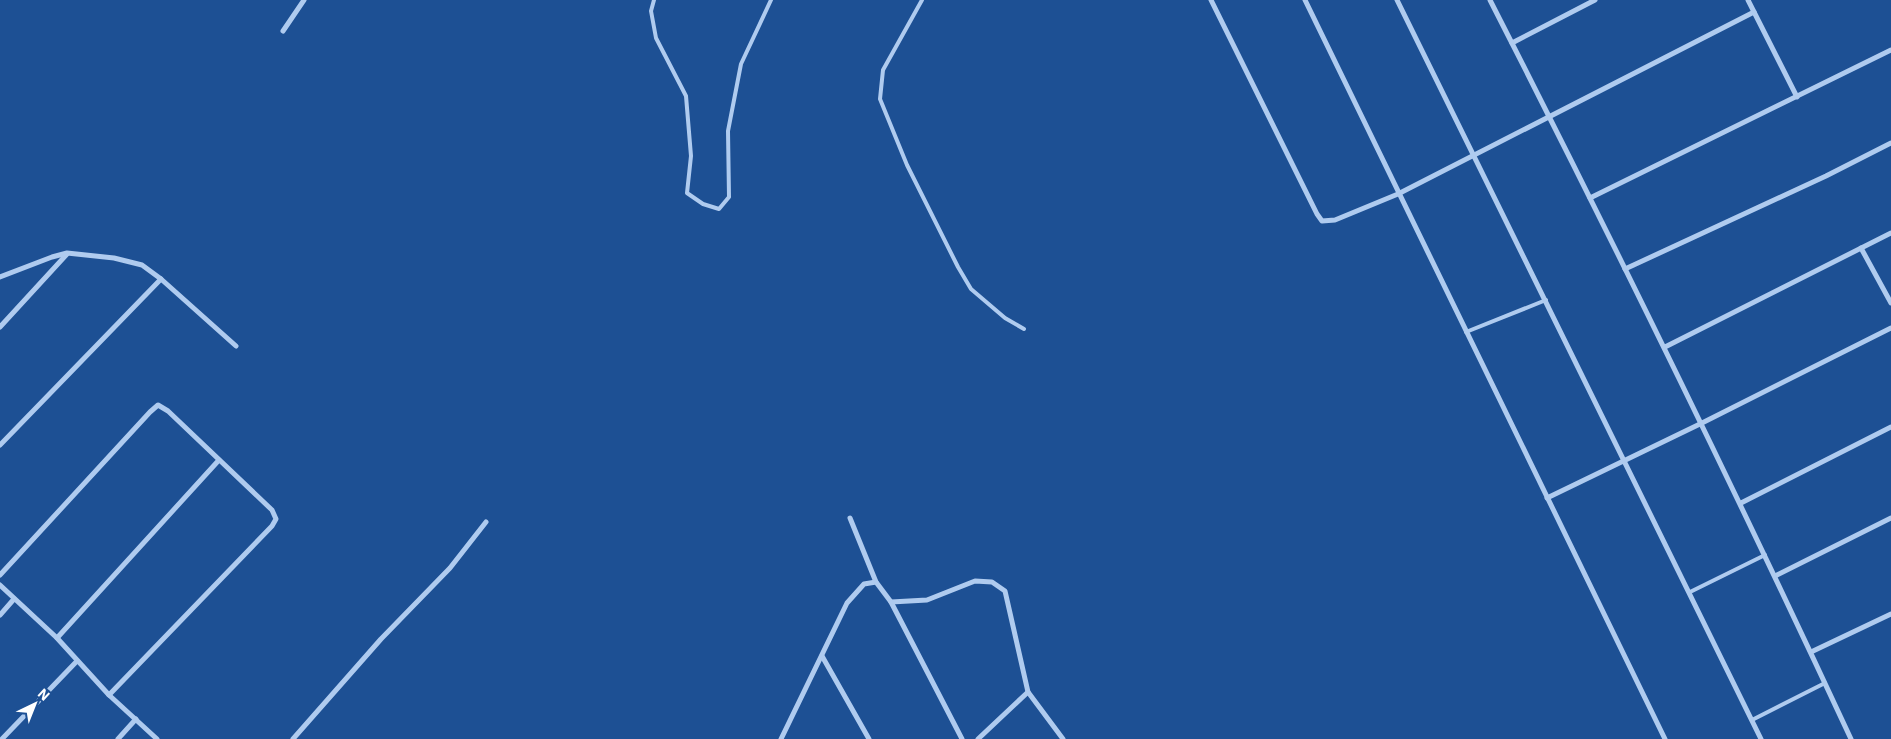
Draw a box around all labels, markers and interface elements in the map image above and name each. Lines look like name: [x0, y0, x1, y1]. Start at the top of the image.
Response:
north arrow: [10, 679, 60, 729]
text: N: [34, 684, 54, 705]

